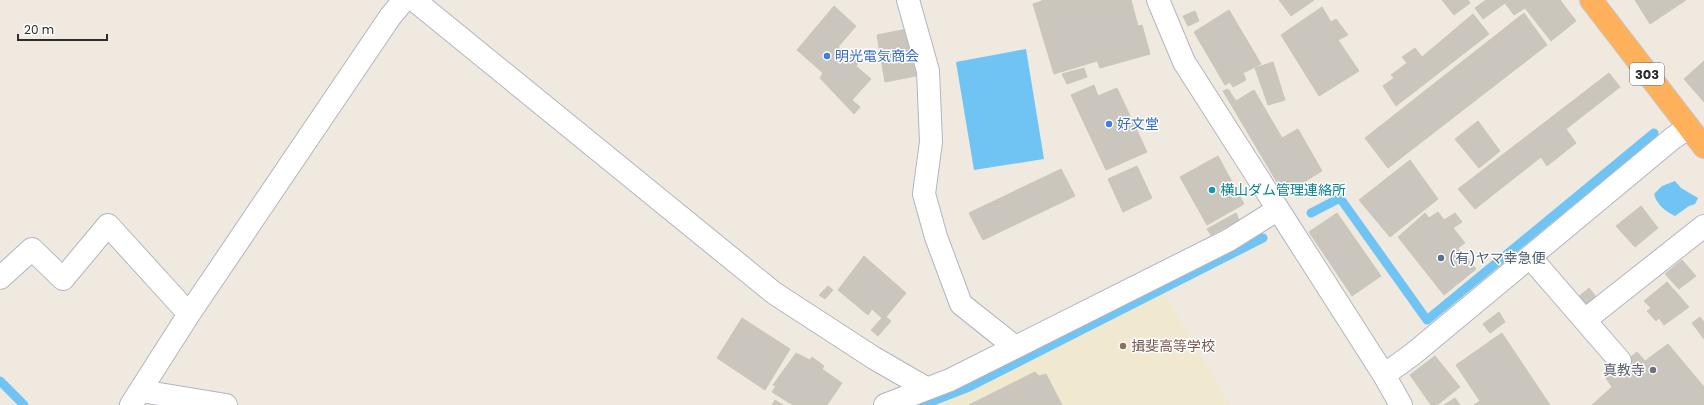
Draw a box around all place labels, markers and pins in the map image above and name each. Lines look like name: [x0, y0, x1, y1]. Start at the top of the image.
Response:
place label: 明光電気商会: [835, 46, 919, 66]
marker: 明光電気商会: [822, 51, 832, 61]
place label: 好文堂: [1117, 114, 1159, 134]
marker: 好文堂: [1104, 119, 1114, 129]
place label: 横山ダム管理連絡所: [1220, 180, 1346, 200]
marker: 横山ダム管理連絡所: [1207, 185, 1217, 195]
place label: (有)ヤマ幸急便: [1449, 248, 1546, 268]
marker: (有)ヤマ幸急便: [1436, 253, 1446, 263]
place label: 揖斐高等学校: [1131, 336, 1215, 356]
marker: 揖斐高等学校: [1118, 341, 1128, 351]
place label: 真教寺: [1603, 360, 1645, 380]
marker: 真教寺: [1648, 365, 1658, 375]

